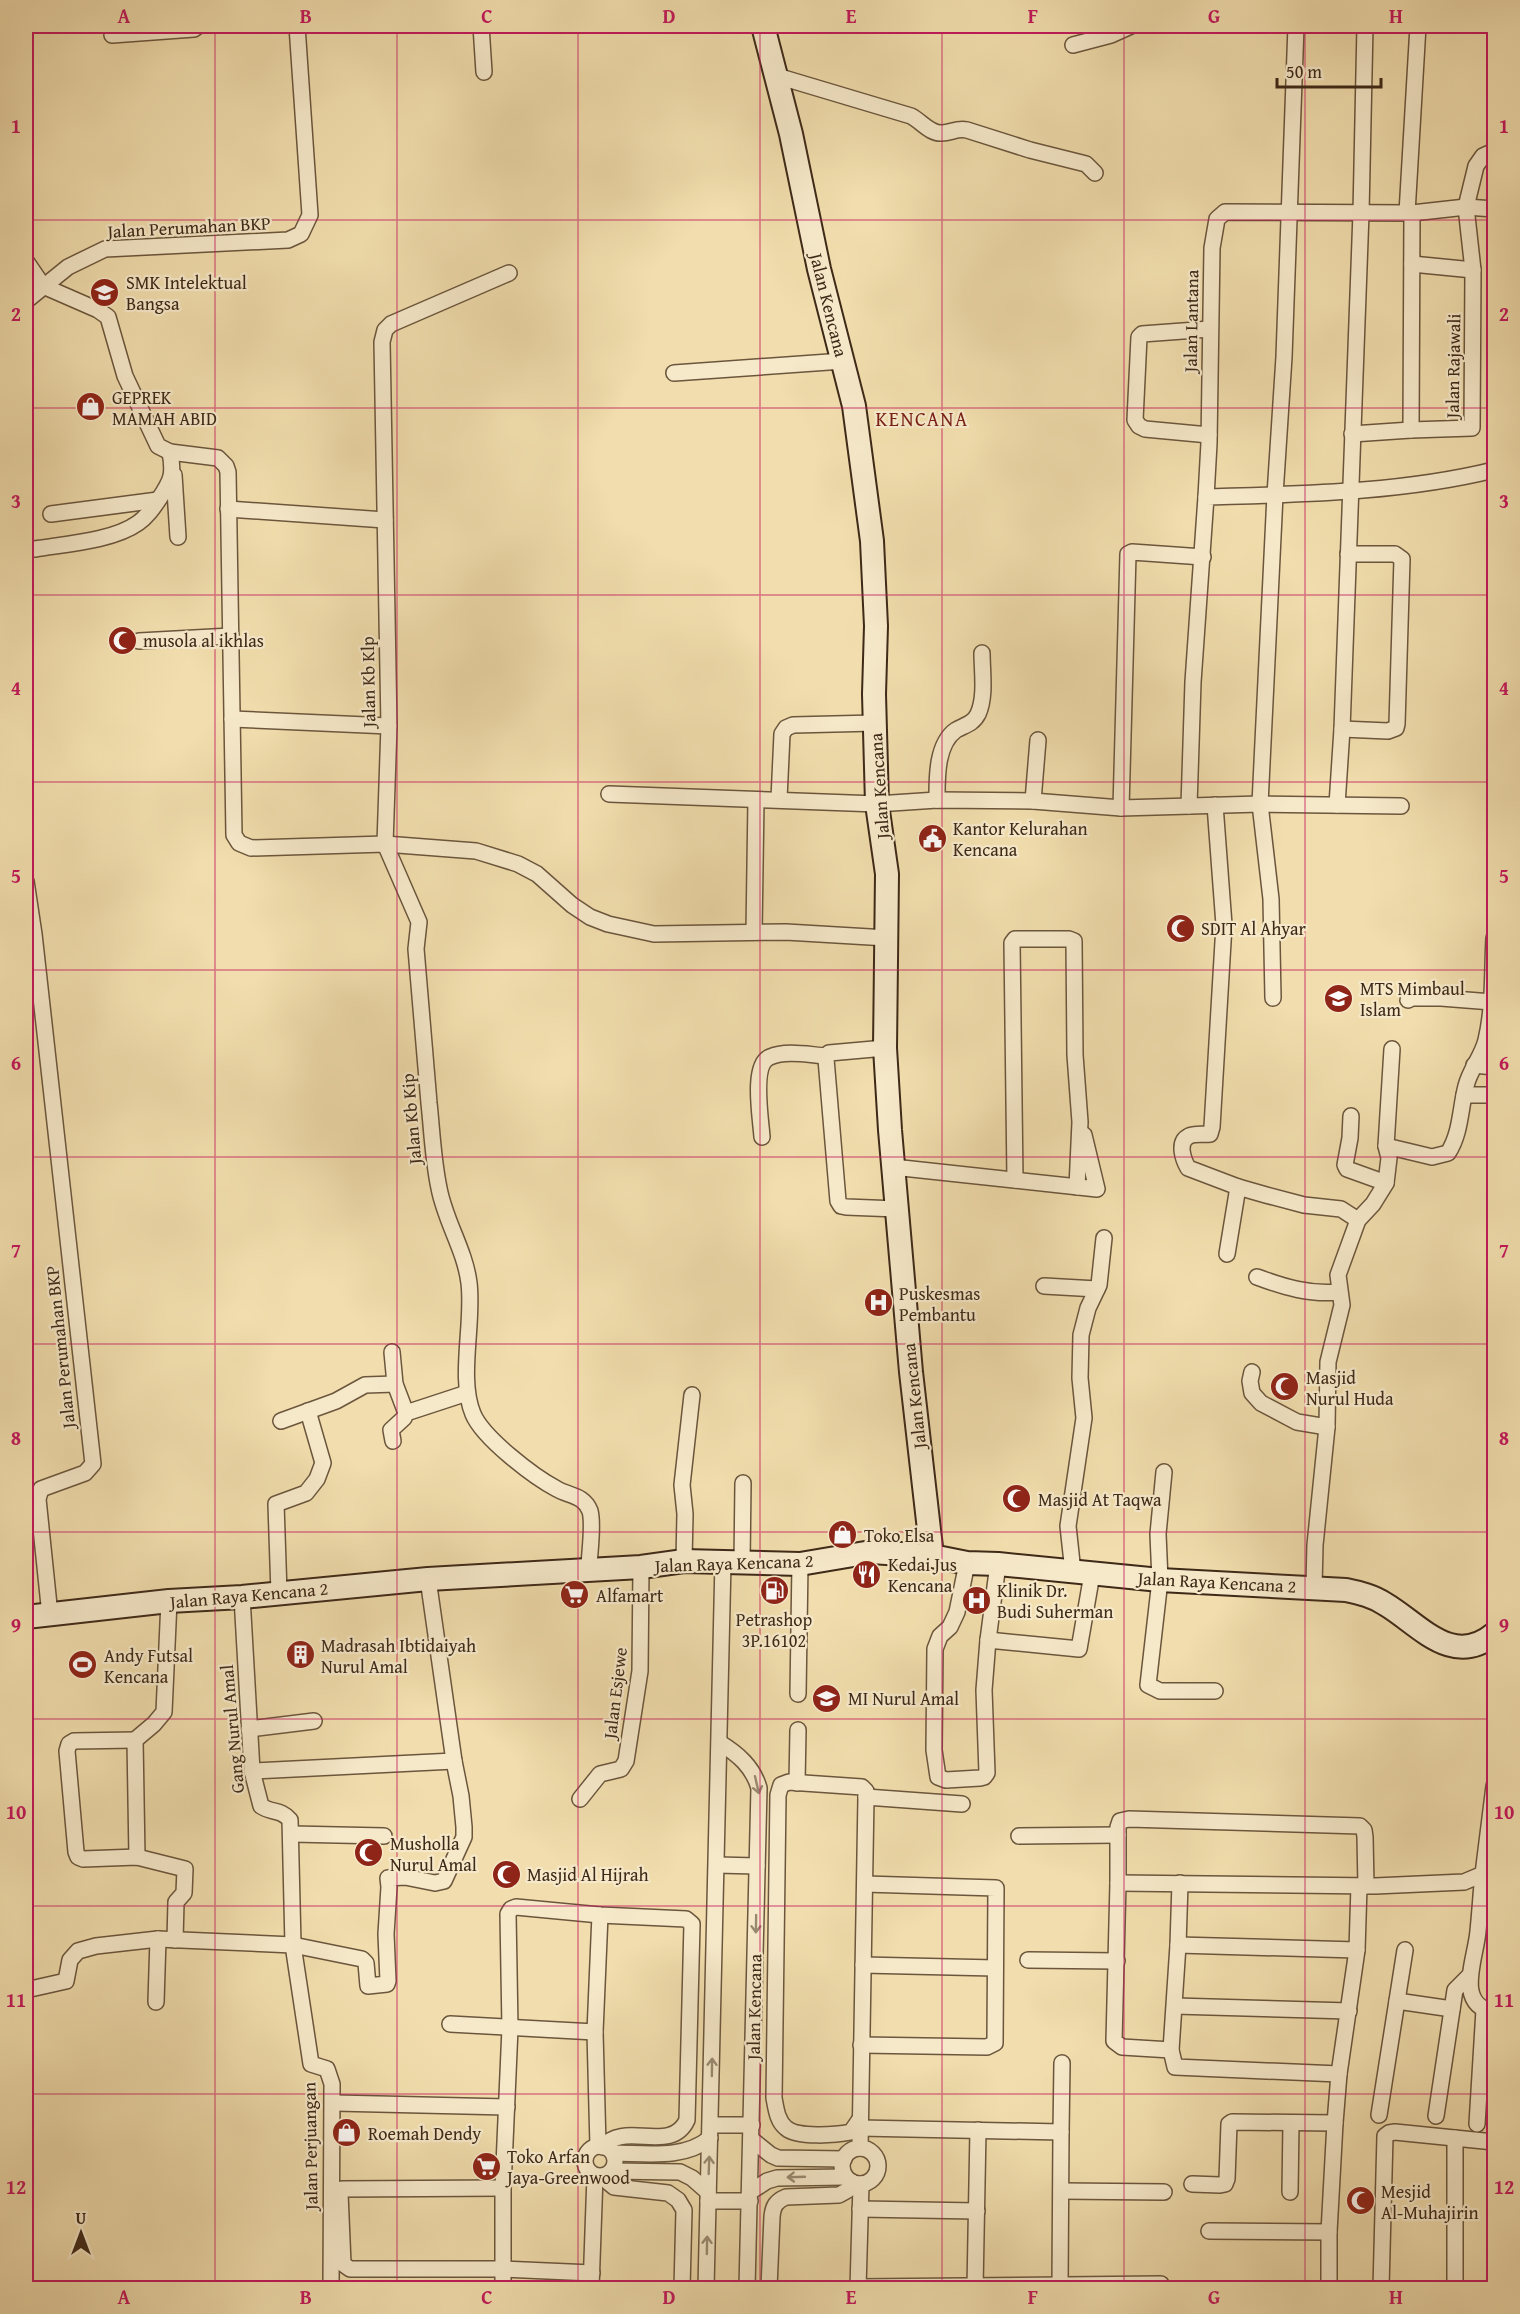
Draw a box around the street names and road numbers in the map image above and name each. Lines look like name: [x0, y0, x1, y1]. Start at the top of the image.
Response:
street label: Jalan Perumahan BKP: [105, 209, 271, 245]
street label: Jalan Kencana: [803, 248, 855, 360]
street label: Jalan Lantana: [1177, 269, 1205, 375]
street label: Jalan Rajawali: [1439, 313, 1467, 421]
street label: Jalan Kb Klp: [354, 636, 382, 730]
street label: Jalan Kencana: [862, 732, 896, 842]
street label: Jalan Kb Kip: [394, 1072, 429, 1168]
street label: Jalan Perumahan BKP: [38, 1264, 82, 1432]
street label: Jalan Kencana: [895, 1341, 933, 1452]
street label: Jalan Raya Kencana 2: [652, 1547, 814, 1579]
street label: Jalan Raya Kencana 2: [1135, 1564, 1297, 1600]
street label: Jalan Raya Kencana 2: [167, 1575, 329, 1616]
street label: Jalan Esjewe: [596, 1646, 634, 1742]
street label: Gang Nurul Amal: [213, 1664, 251, 1794]
street label: Jalan Kencana: [740, 1953, 768, 2062]
street label: Jalan Perjuangan: [295, 2082, 325, 2212]

